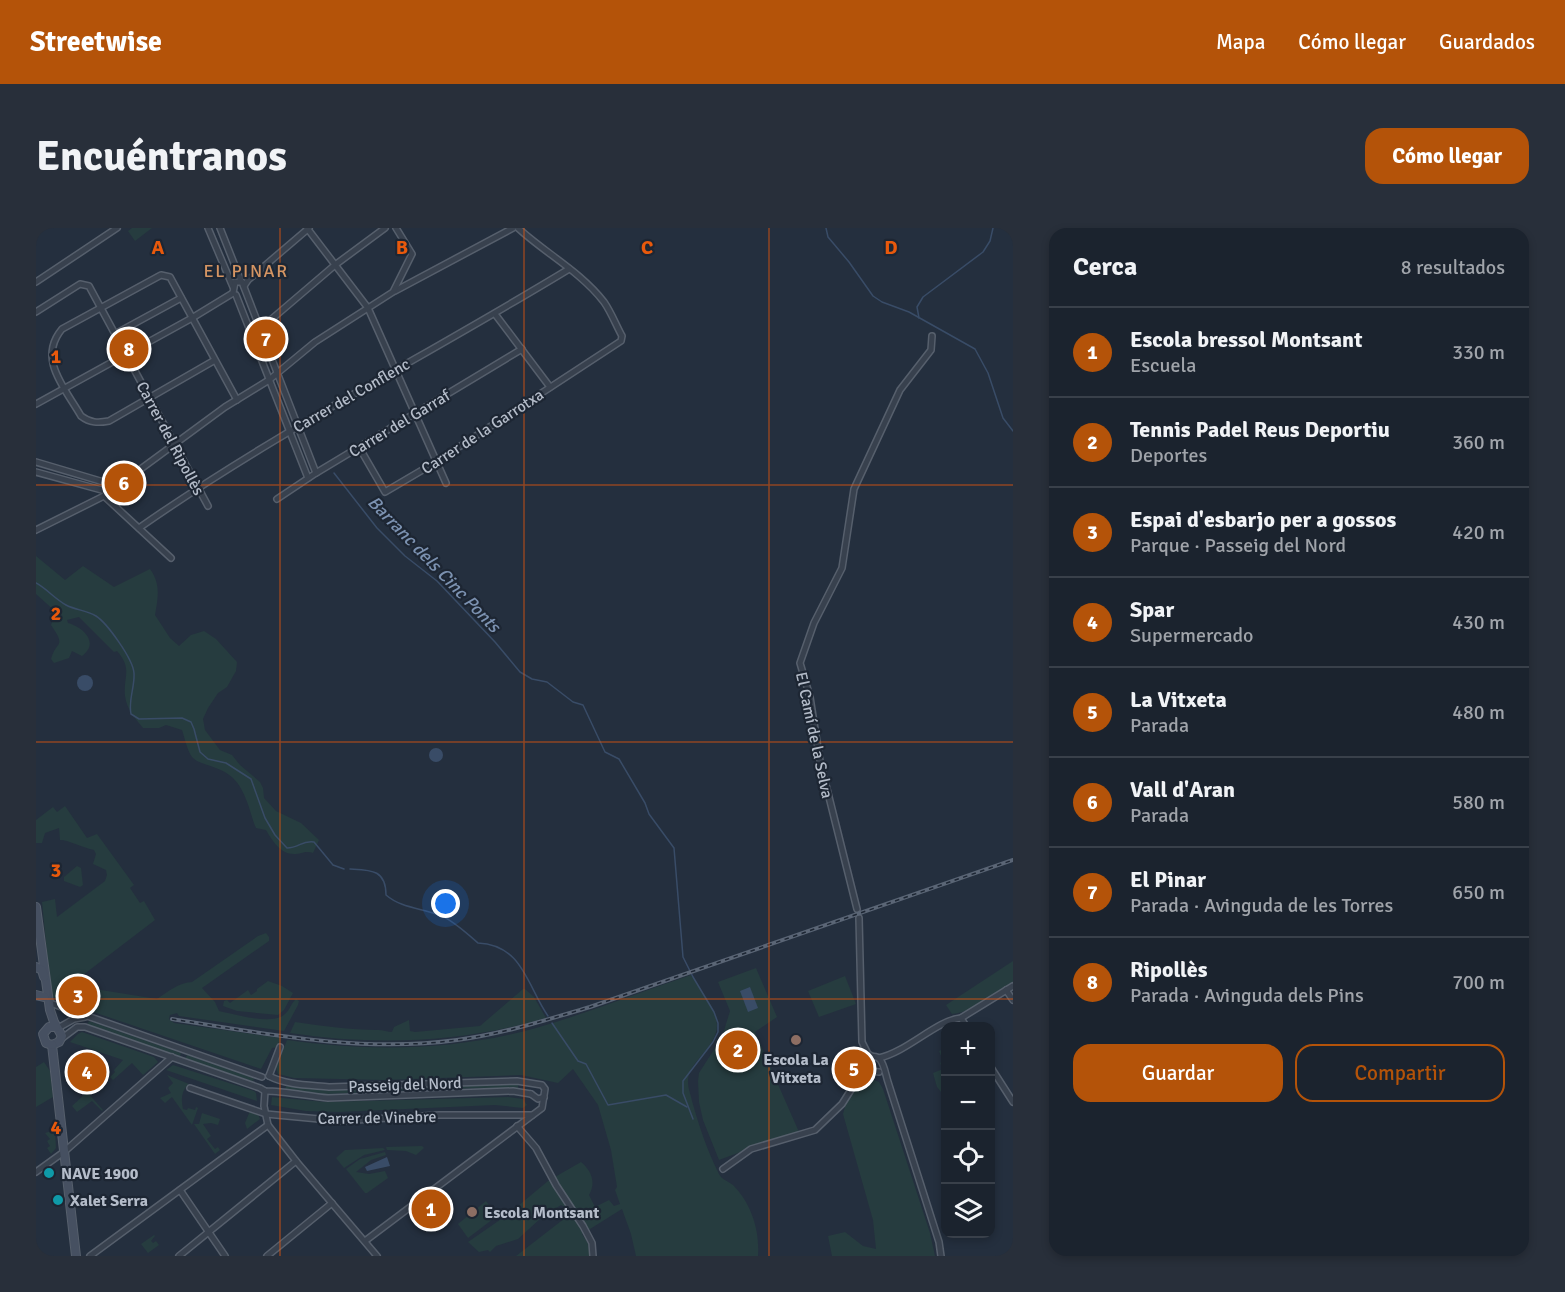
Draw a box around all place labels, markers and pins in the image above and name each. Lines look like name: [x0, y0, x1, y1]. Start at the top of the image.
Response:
pin: 7: [246, 316, 286, 362]
pin: 8: [110, 326, 148, 372]
pin: 6: [104, 460, 143, 506]
pin: 3: [58, 974, 98, 1018]
pin: 2: [718, 1028, 758, 1072]
marker: Escola La Vitxeta: [789, 1033, 803, 1047]
pin: 5: [834, 1046, 874, 1092]
pin: 4: [68, 1050, 106, 1094]
place label: Escola La Vitxeta: [763, 1050, 829, 1088]
place label: NAVE 1900: [61, 1164, 139, 1184]
marker: NAVE 1900: [42, 1166, 56, 1180]
pin: 1: [412, 1186, 450, 1232]
place label: Xalet Serra: [70, 1191, 148, 1211]
marker: Xalet Serra: [51, 1193, 65, 1207]
place label: Escola Montsant: [484, 1203, 599, 1223]
marker: Escola Montsant: [465, 1205, 479, 1219]

